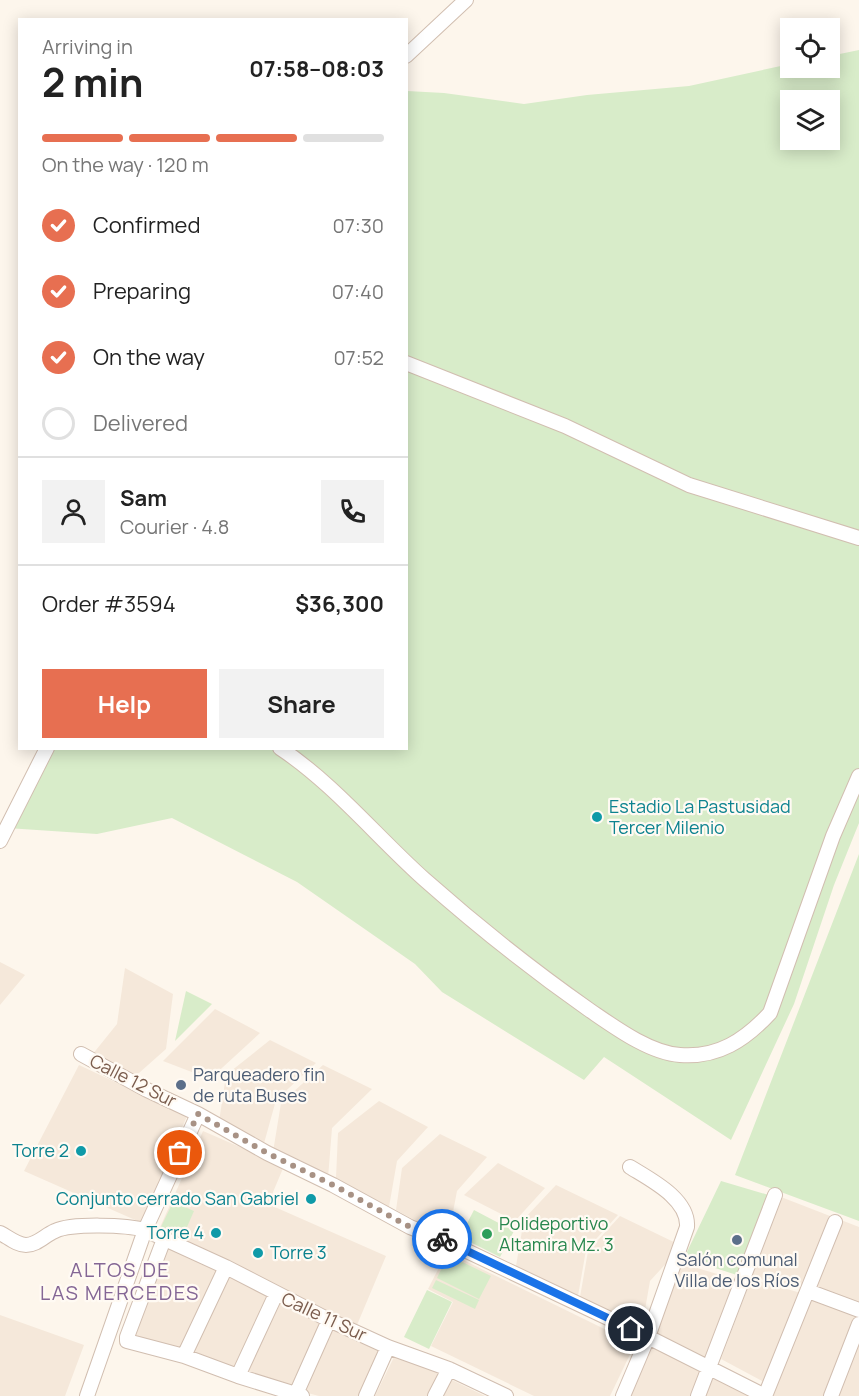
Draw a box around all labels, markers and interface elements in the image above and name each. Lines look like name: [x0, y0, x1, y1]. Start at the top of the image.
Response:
map controls: [780, 18, 840, 150]
button: locate: [780, 18, 840, 78]
text: Arriving in: [42, 33, 133, 60]
text: 07:58–08:03: [249, 54, 384, 84]
text: 2 min: [42, 55, 143, 109]
button: layers: [780, 90, 840, 150]
text: On the way · 120 m: [42, 151, 209, 178]
icon: check: [42, 209, 75, 242]
text: Confirmed: [93, 210, 201, 240]
text: 07:30: [333, 212, 384, 239]
icon: check: [42, 275, 75, 308]
text: Preparing: [93, 276, 191, 306]
text: 07:40: [332, 278, 384, 305]
icon: check: [42, 341, 75, 374]
text: On the way: [93, 342, 205, 372]
text: 07:52: [333, 344, 384, 371]
text: Delivered: [93, 408, 188, 438]
button: person: [42, 480, 105, 543]
button: phone: [321, 480, 384, 543]
text: Sam: [120, 483, 167, 513]
text: Courier · 4.8: [120, 513, 229, 540]
text: Order #3594: [42, 589, 176, 619]
text: $36,300: [295, 589, 384, 619]
button: Help: [42, 669, 207, 738]
button: Share: [219, 669, 384, 738]
place label: Estadio La Pastusidad Tercer Milenio: [609, 794, 791, 839]
marker: Estadio La Pastusidad Tercer Milenio: [590, 810, 604, 824]
street label: Calle 12 Sur: [86, 1048, 181, 1112]
place label: Parqueadero fin de ruta Buses: [193, 1062, 325, 1107]
marker: Parqueadero fin de ruta Buses: [174, 1078, 188, 1092]
pin: [154, 1127, 205, 1178]
icon: bag: [163, 1136, 196, 1169]
place label: Torre 2: [12, 1138, 69, 1162]
marker: Torre 2: [74, 1144, 88, 1158]
place label: Conjunto cerrado San Gabriel: [56, 1186, 299, 1210]
marker: Conjunto cerrado San Gabriel: [304, 1192, 318, 1206]
courier: [412, 1209, 472, 1269]
place label: Polideportivo Altamira Mz. 3: [499, 1211, 614, 1256]
place label: Torre 4: [147, 1220, 204, 1244]
icon: bike: [426, 1223, 459, 1256]
marker: Torre 4: [209, 1226, 223, 1240]
marker: Polideportivo Altamira Mz. 3: [480, 1227, 494, 1241]
marker: Salón comunal Villa de los Ríos: [730, 1233, 744, 1247]
place label: Torre 3: [270, 1240, 327, 1264]
marker: Torre 3: [251, 1246, 265, 1260]
place label: Salón comunal Villa de los Ríos: [675, 1247, 799, 1292]
district label: ALTOS DE LAS MERCEDES: [40, 1256, 200, 1306]
street label: Calle 11 Sur: [278, 1286, 371, 1346]
pin: [605, 1303, 656, 1354]
icon: home: [614, 1312, 647, 1345]

